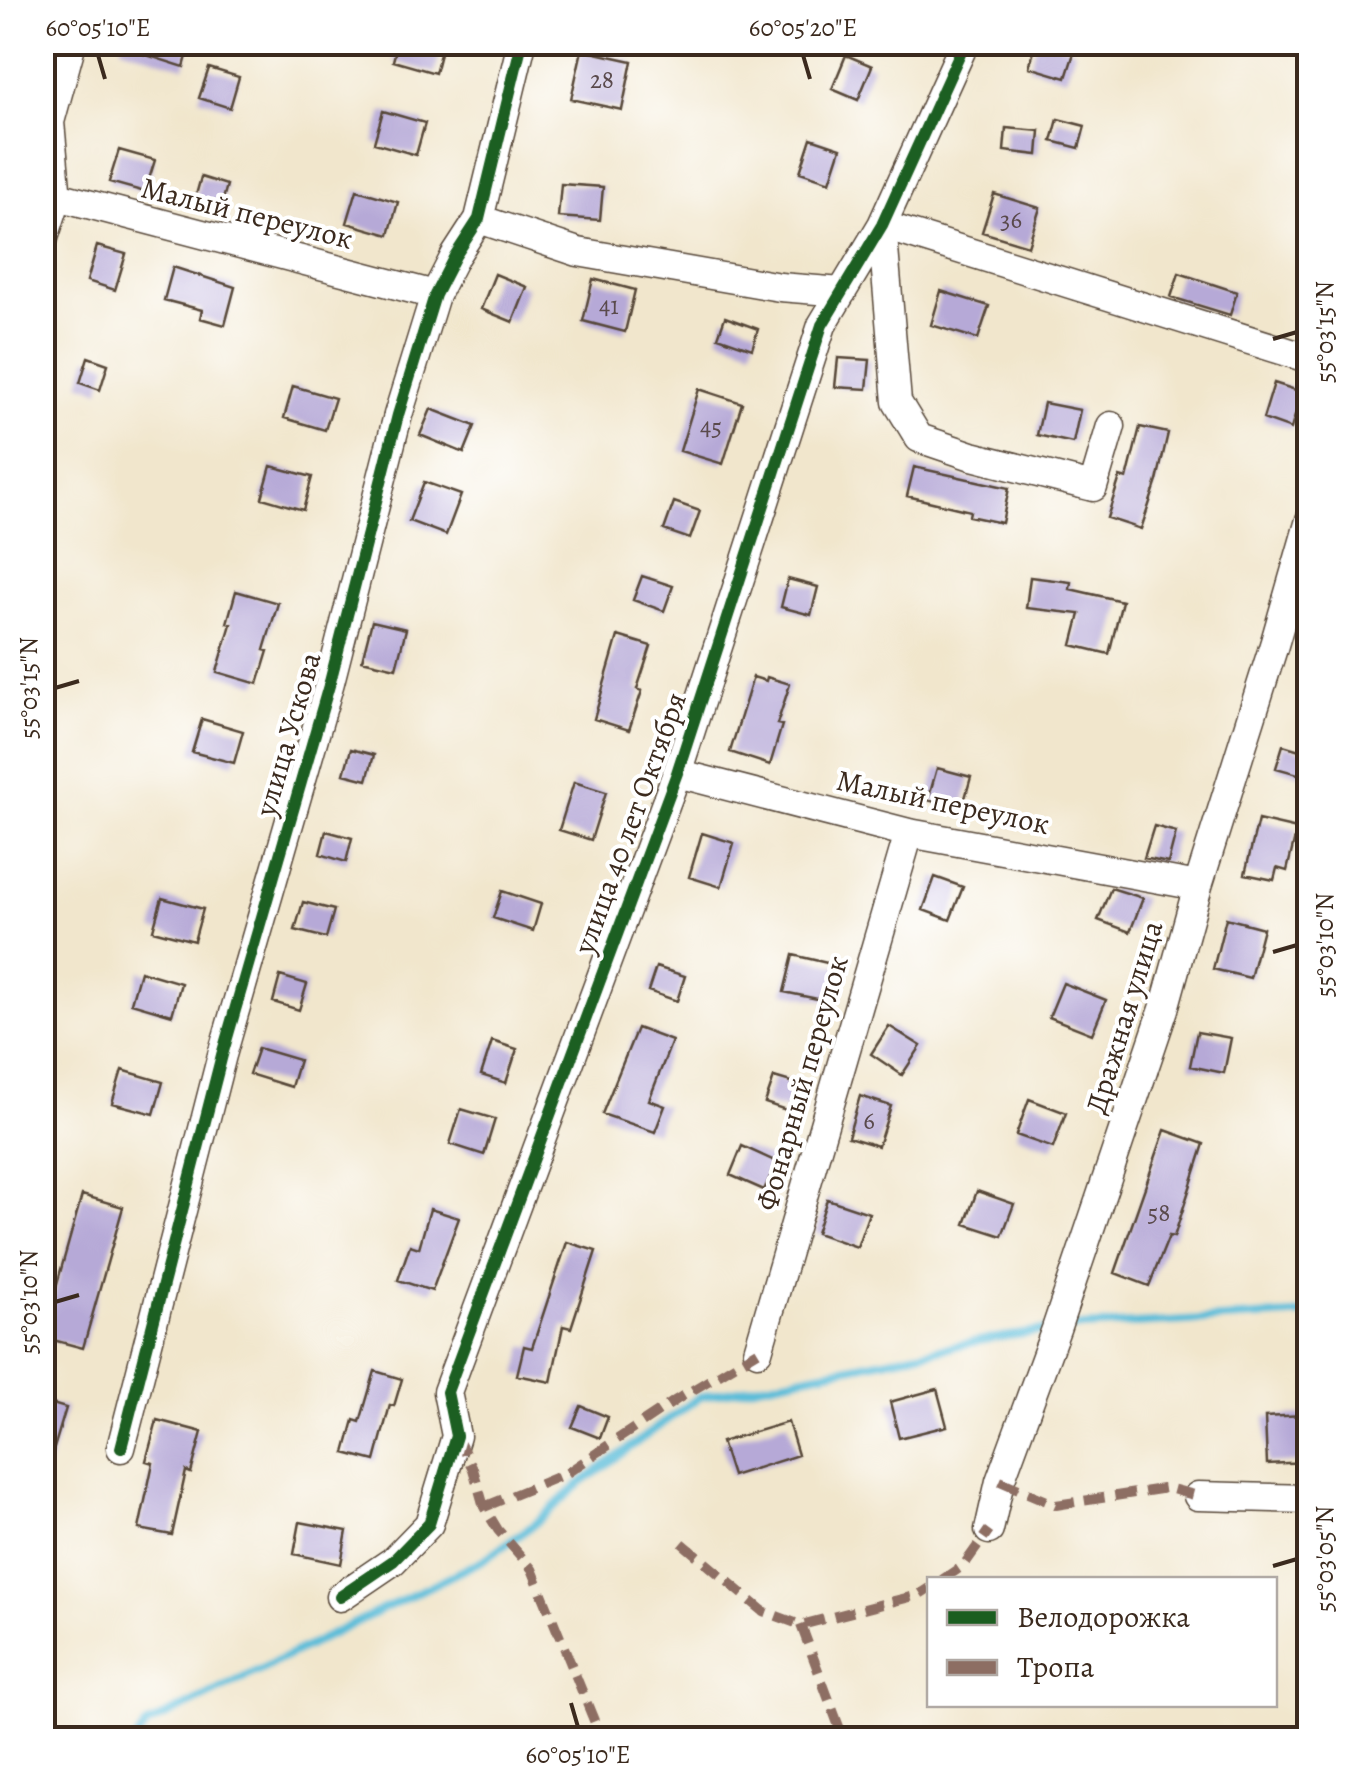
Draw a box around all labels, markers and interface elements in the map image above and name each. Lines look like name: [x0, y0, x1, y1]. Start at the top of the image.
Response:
text: 60°05'10"E: [45, 11, 151, 45]
text: 60°05'20"E: [749, 11, 857, 45]
house number: 28: [590, 63, 614, 97]
street label: Малый переулок: [137, 167, 357, 259]
house number: 36: [1000, 203, 1022, 237]
text: 55°03'15"N: [1308, 281, 1342, 383]
house number: 41: [599, 289, 619, 323]
house number: 45: [700, 410, 722, 444]
text: 55°03'15"N: [12, 637, 46, 739]
street label: улица Ускова: [245, 647, 331, 822]
street label: улица 40 лет Октября: [564, 687, 696, 960]
street label: Малый переулок: [833, 760, 1053, 844]
text: 55°03'10"N: [1308, 893, 1342, 997]
street label: Дражная улица: [1076, 916, 1172, 1118]
street label: Фонарный переулок: [746, 951, 858, 1215]
house number: 6: [863, 1104, 875, 1138]
house number: 58: [1148, 1196, 1170, 1230]
text: 55°03'10"N: [12, 1250, 46, 1354]
text: 55°03'05"N: [1308, 1506, 1342, 1612]
legend: [927, 1577, 1277, 1707]
text: Велодорожка: [1017, 1597, 1190, 1637]
text: Тропа: [1017, 1647, 1094, 1687]
text: 60°05'10"E: [525, 1738, 631, 1772]

